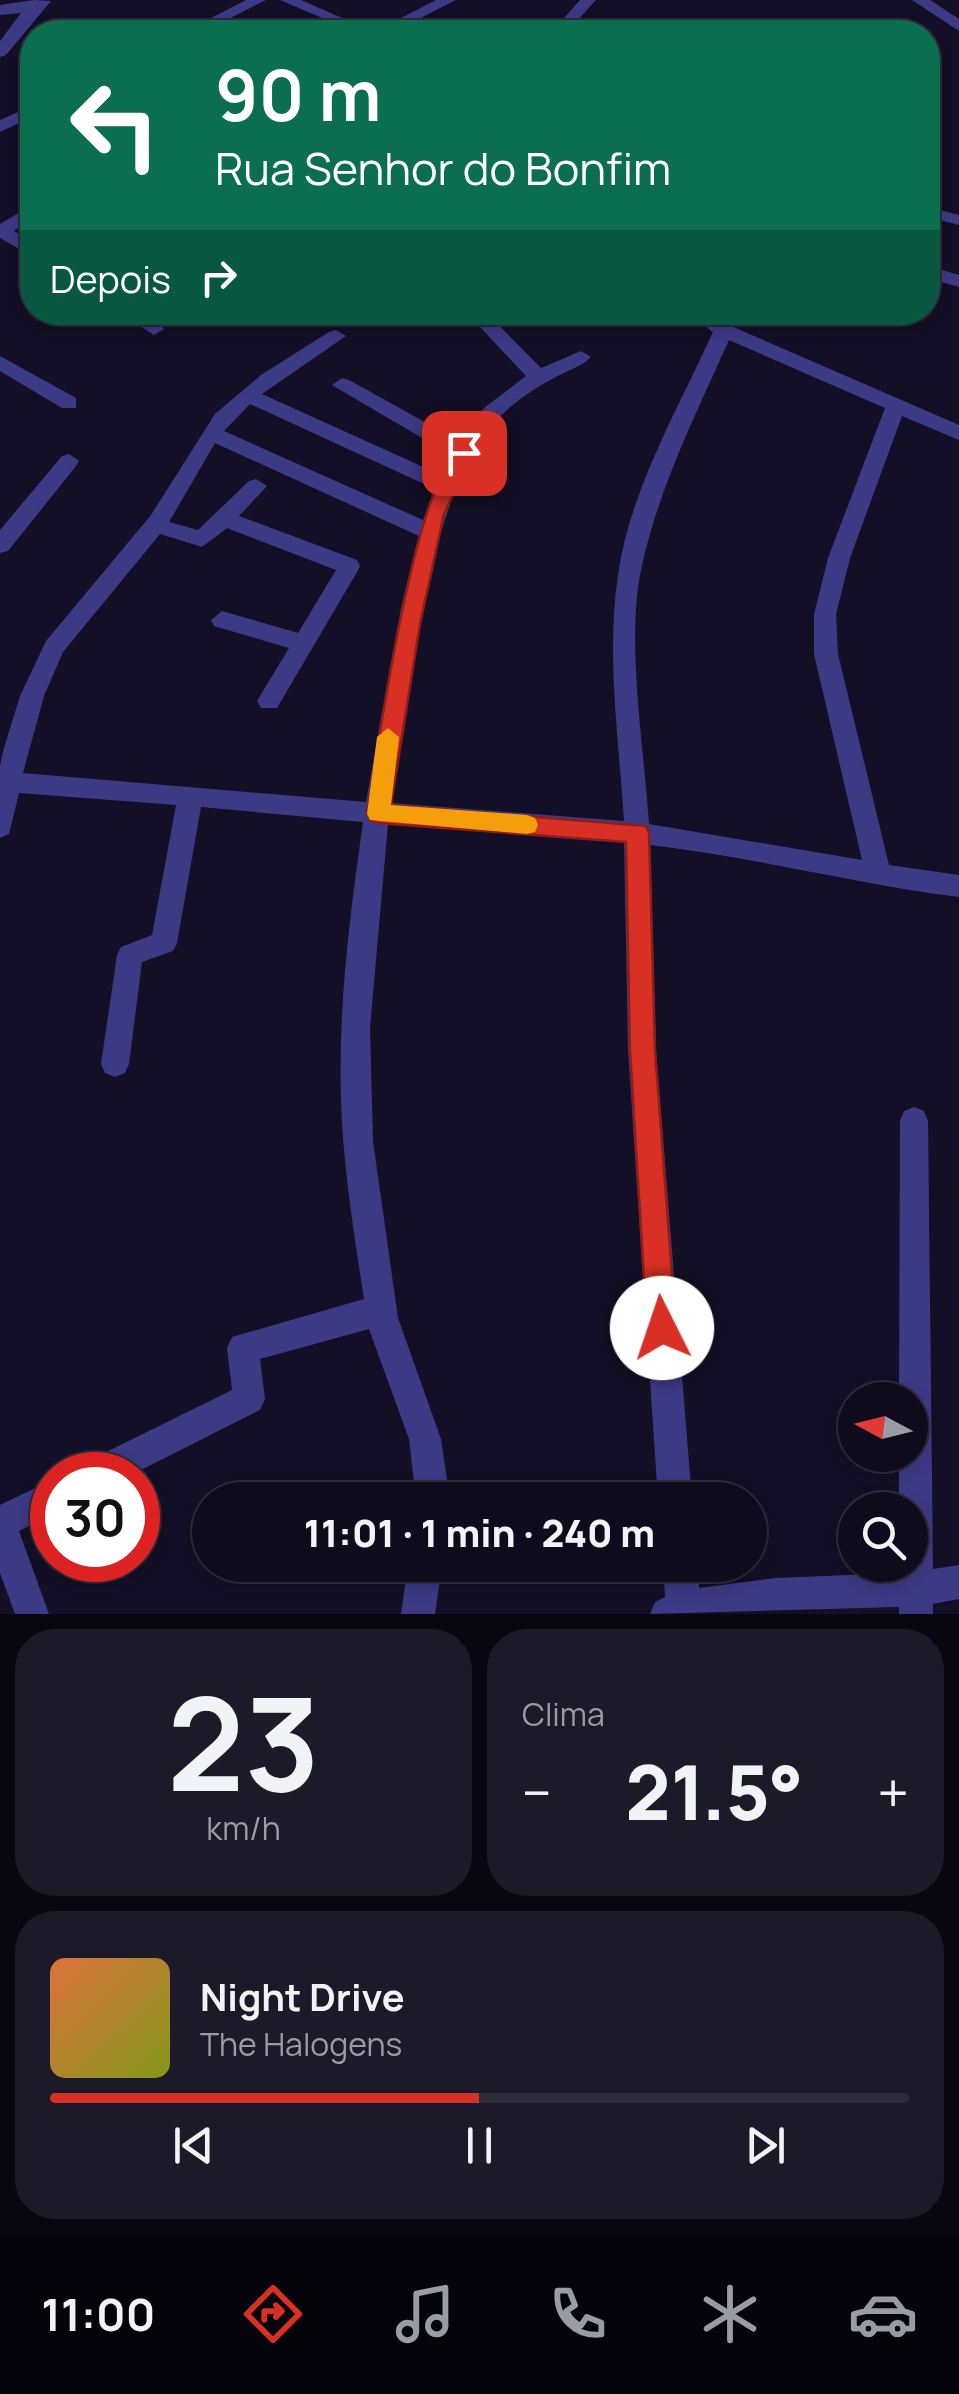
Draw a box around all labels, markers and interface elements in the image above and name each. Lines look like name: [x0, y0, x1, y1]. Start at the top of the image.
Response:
text: 90 m: [215, 46, 382, 142]
icon: left: [50, 60, 180, 190]
text: Rua Senhor do Bonfim: [215, 137, 671, 199]
icon: right: [191, 250, 246, 305]
text: Depois: [50, 252, 171, 304]
pin: [422, 411, 507, 496]
icon: arrive: [437, 426, 492, 481]
position arrow: [610, 1276, 714, 1380]
north arrow: [838, 1382, 928, 1472]
map controls: [838, 1382, 928, 1582]
speed limit sign: 30: [30, 1452, 160, 1582]
button: search: [838, 1492, 928, 1582]
text: 11:01 · 1 min · 240 m: [304, 1506, 655, 1558]
text: 23: [167, 1652, 320, 1830]
text: Clima: [522, 1692, 605, 1736]
text: 21.5°: [625, 1740, 804, 1843]
text: −: [522, 1754, 552, 1830]
text: +: [877, 1754, 909, 1830]
text: km/h: [206, 1806, 281, 1850]
text: Night Drive: [200, 1970, 405, 2022]
text: The Halogens: [200, 2022, 402, 2066]
icon: previous: [166, 2118, 221, 2173]
icon: pause: [452, 2118, 507, 2173]
icon: next: [738, 2118, 793, 2173]
icon: directions: [238, 2279, 308, 2349]
icon: music: [390, 2279, 460, 2349]
icon: phone: [543, 2279, 613, 2349]
icon: climate: [695, 2279, 765, 2349]
icon: car: [848, 2279, 918, 2349]
text: 11:00: [41, 2283, 155, 2345]

